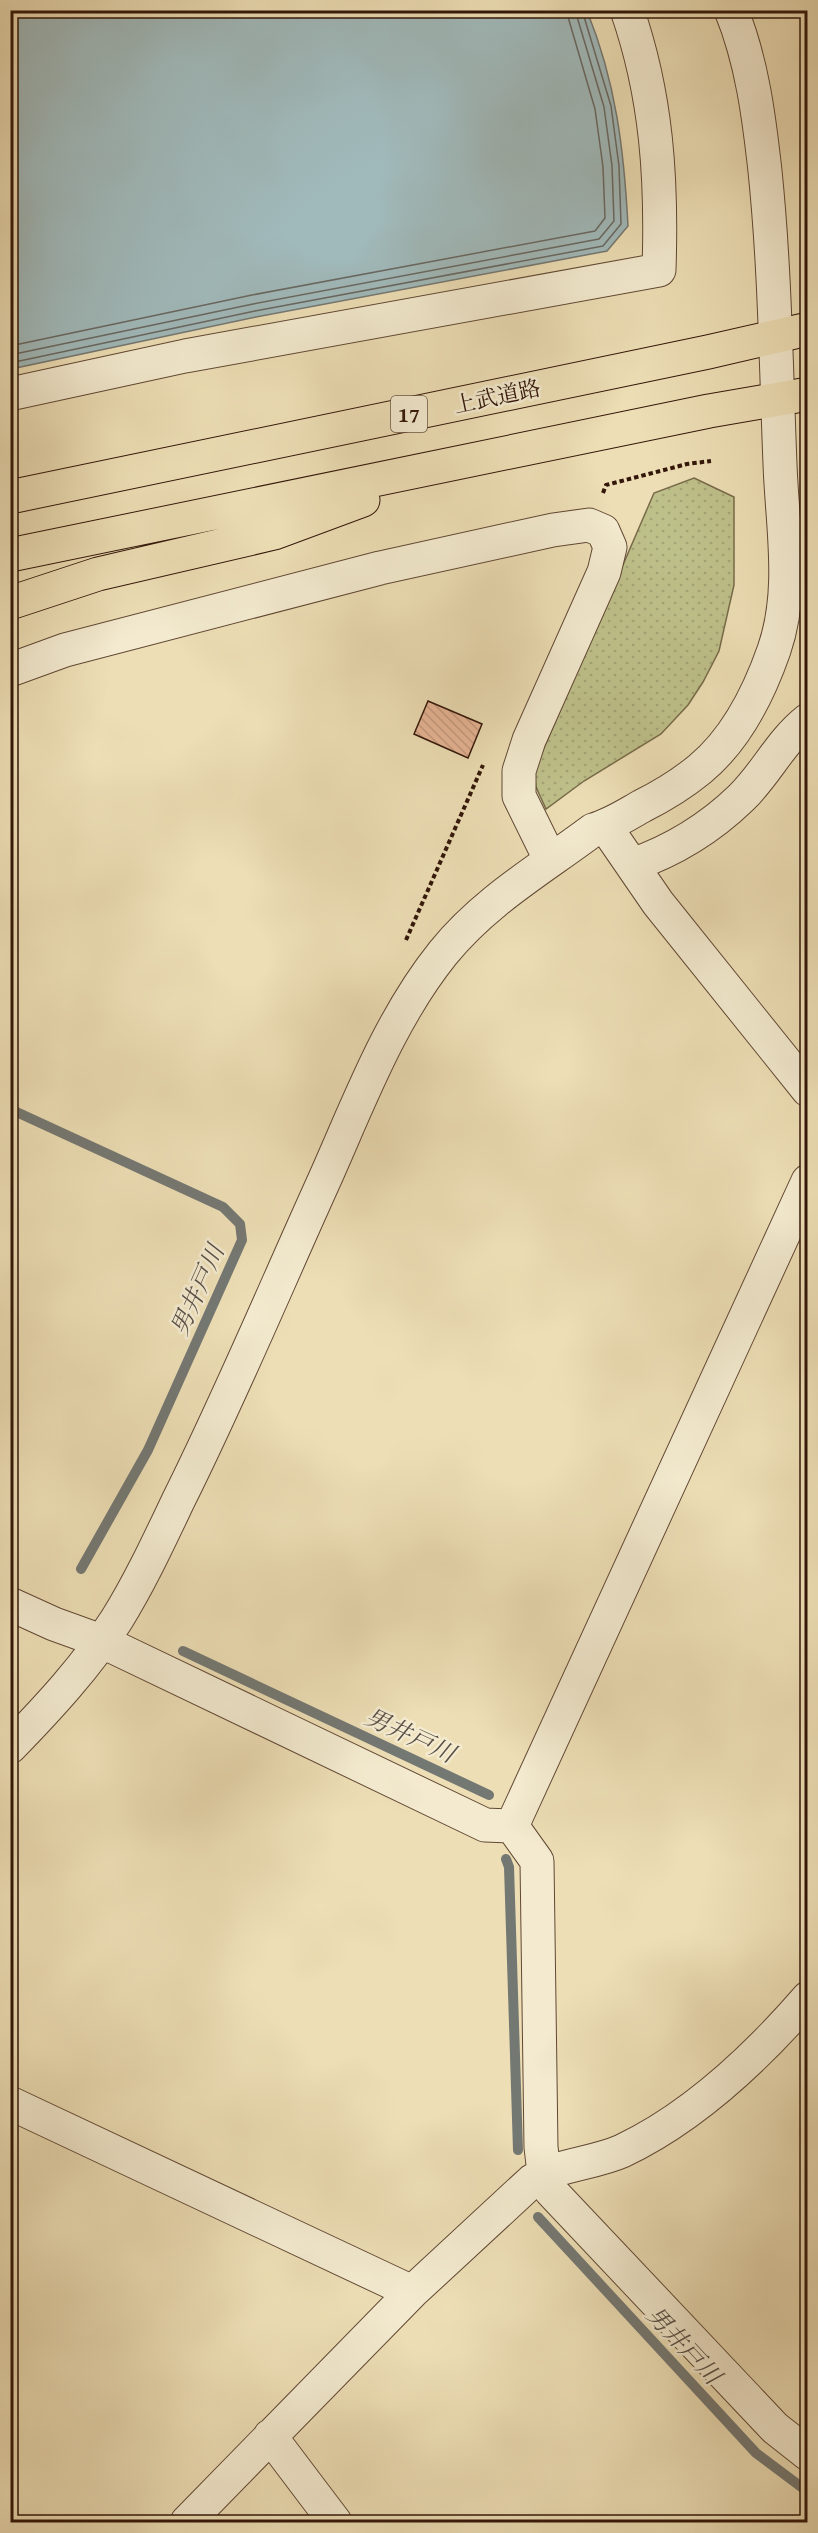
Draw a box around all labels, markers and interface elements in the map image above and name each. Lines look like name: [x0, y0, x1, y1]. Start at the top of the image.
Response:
street label: 上武道路: [451, 371, 543, 421]
road number: 17: [391, 396, 427, 432]
water label: 男井戸川: [161, 1236, 234, 1341]
water label: 男井戸川: [359, 1699, 464, 1772]
water label: 男井戸川: [638, 2298, 732, 2394]

